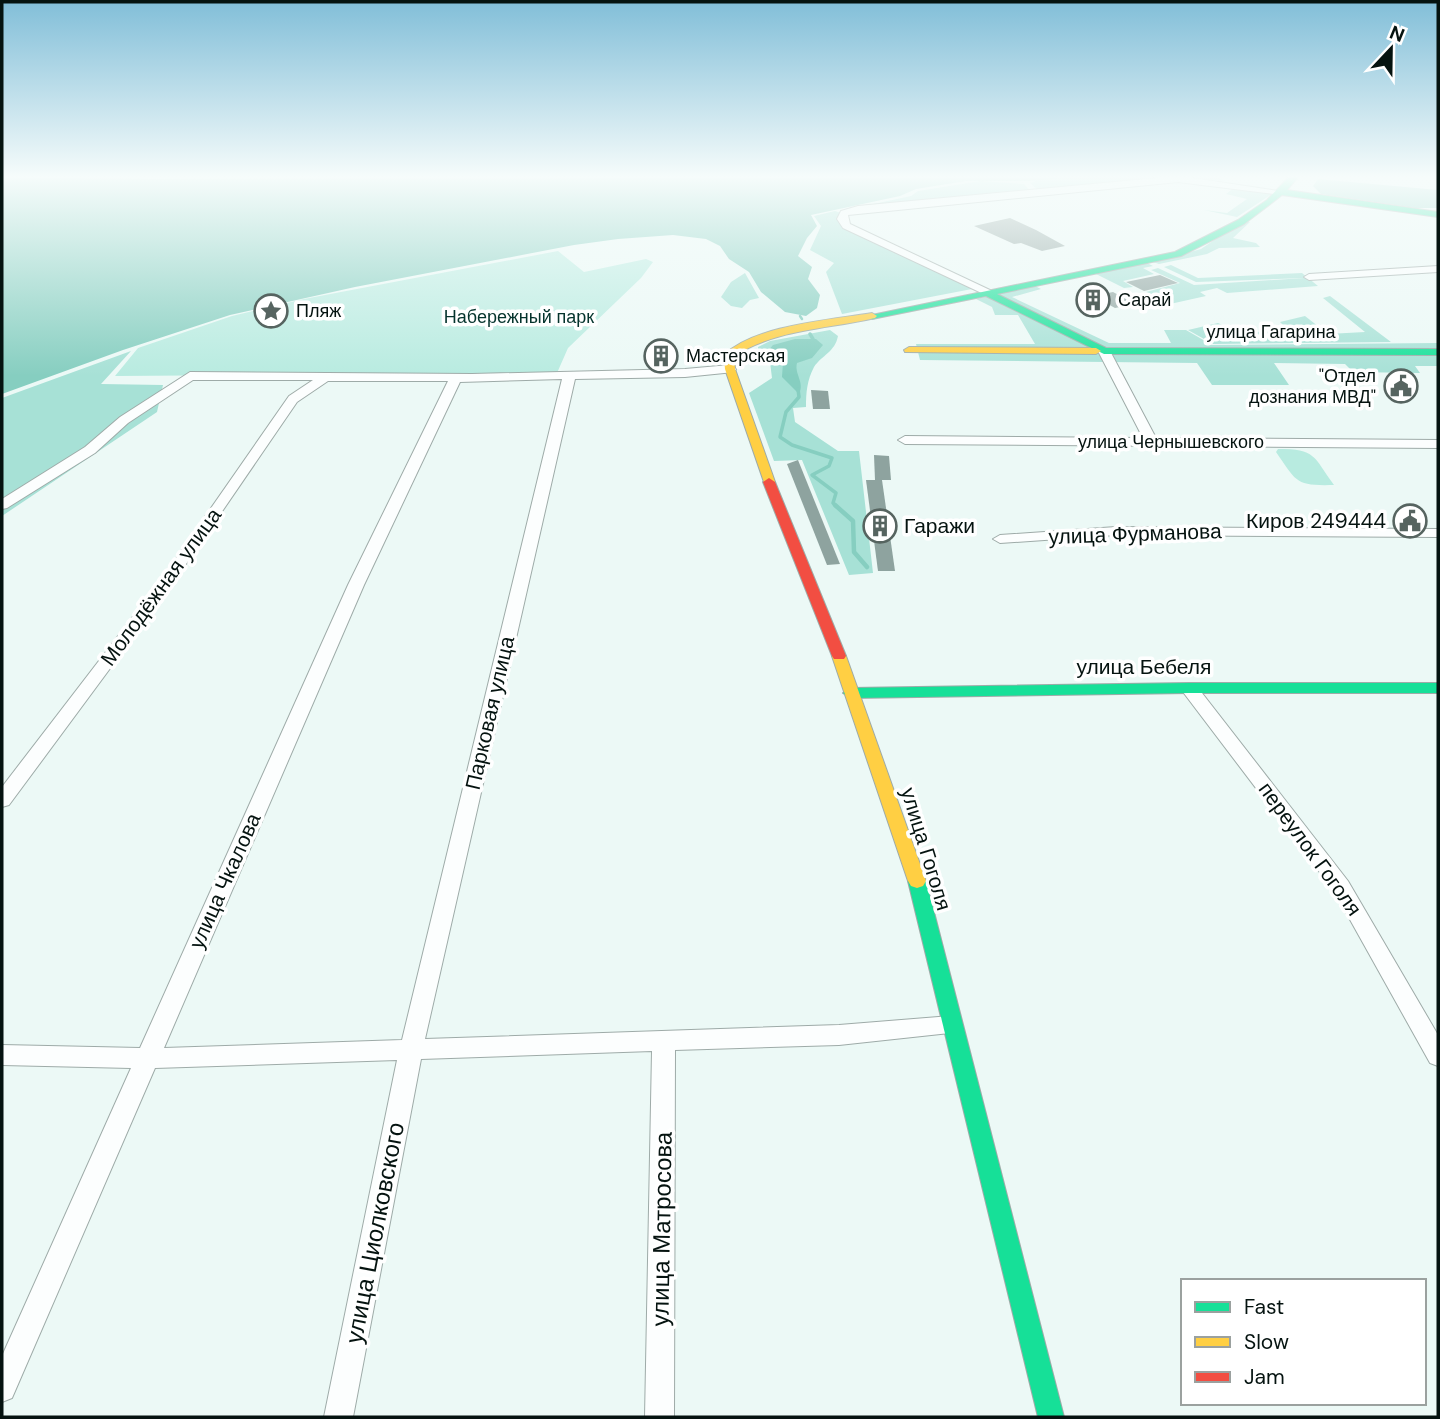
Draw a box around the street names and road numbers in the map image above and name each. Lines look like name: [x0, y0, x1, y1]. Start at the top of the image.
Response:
street label: улица Гагарина: [1206, 320, 1337, 344]
street label: улица Чернышевского: [1078, 430, 1264, 454]
street label: Молодёжная улица: [94, 502, 228, 672]
street label: улица Фурманова: [1048, 517, 1222, 551]
street label: Парковая улица: [459, 633, 521, 793]
street label: улица Бебеля: [1077, 653, 1211, 681]
street label: переулок Гоголя: [1252, 777, 1368, 921]
street label: улица Гоголя: [894, 784, 958, 914]
street label: улица Чкалова: [183, 809, 267, 953]
street label: улица Циолковского: [338, 1120, 411, 1346]
street label: улица Матросова: [644, 1131, 679, 1327]

